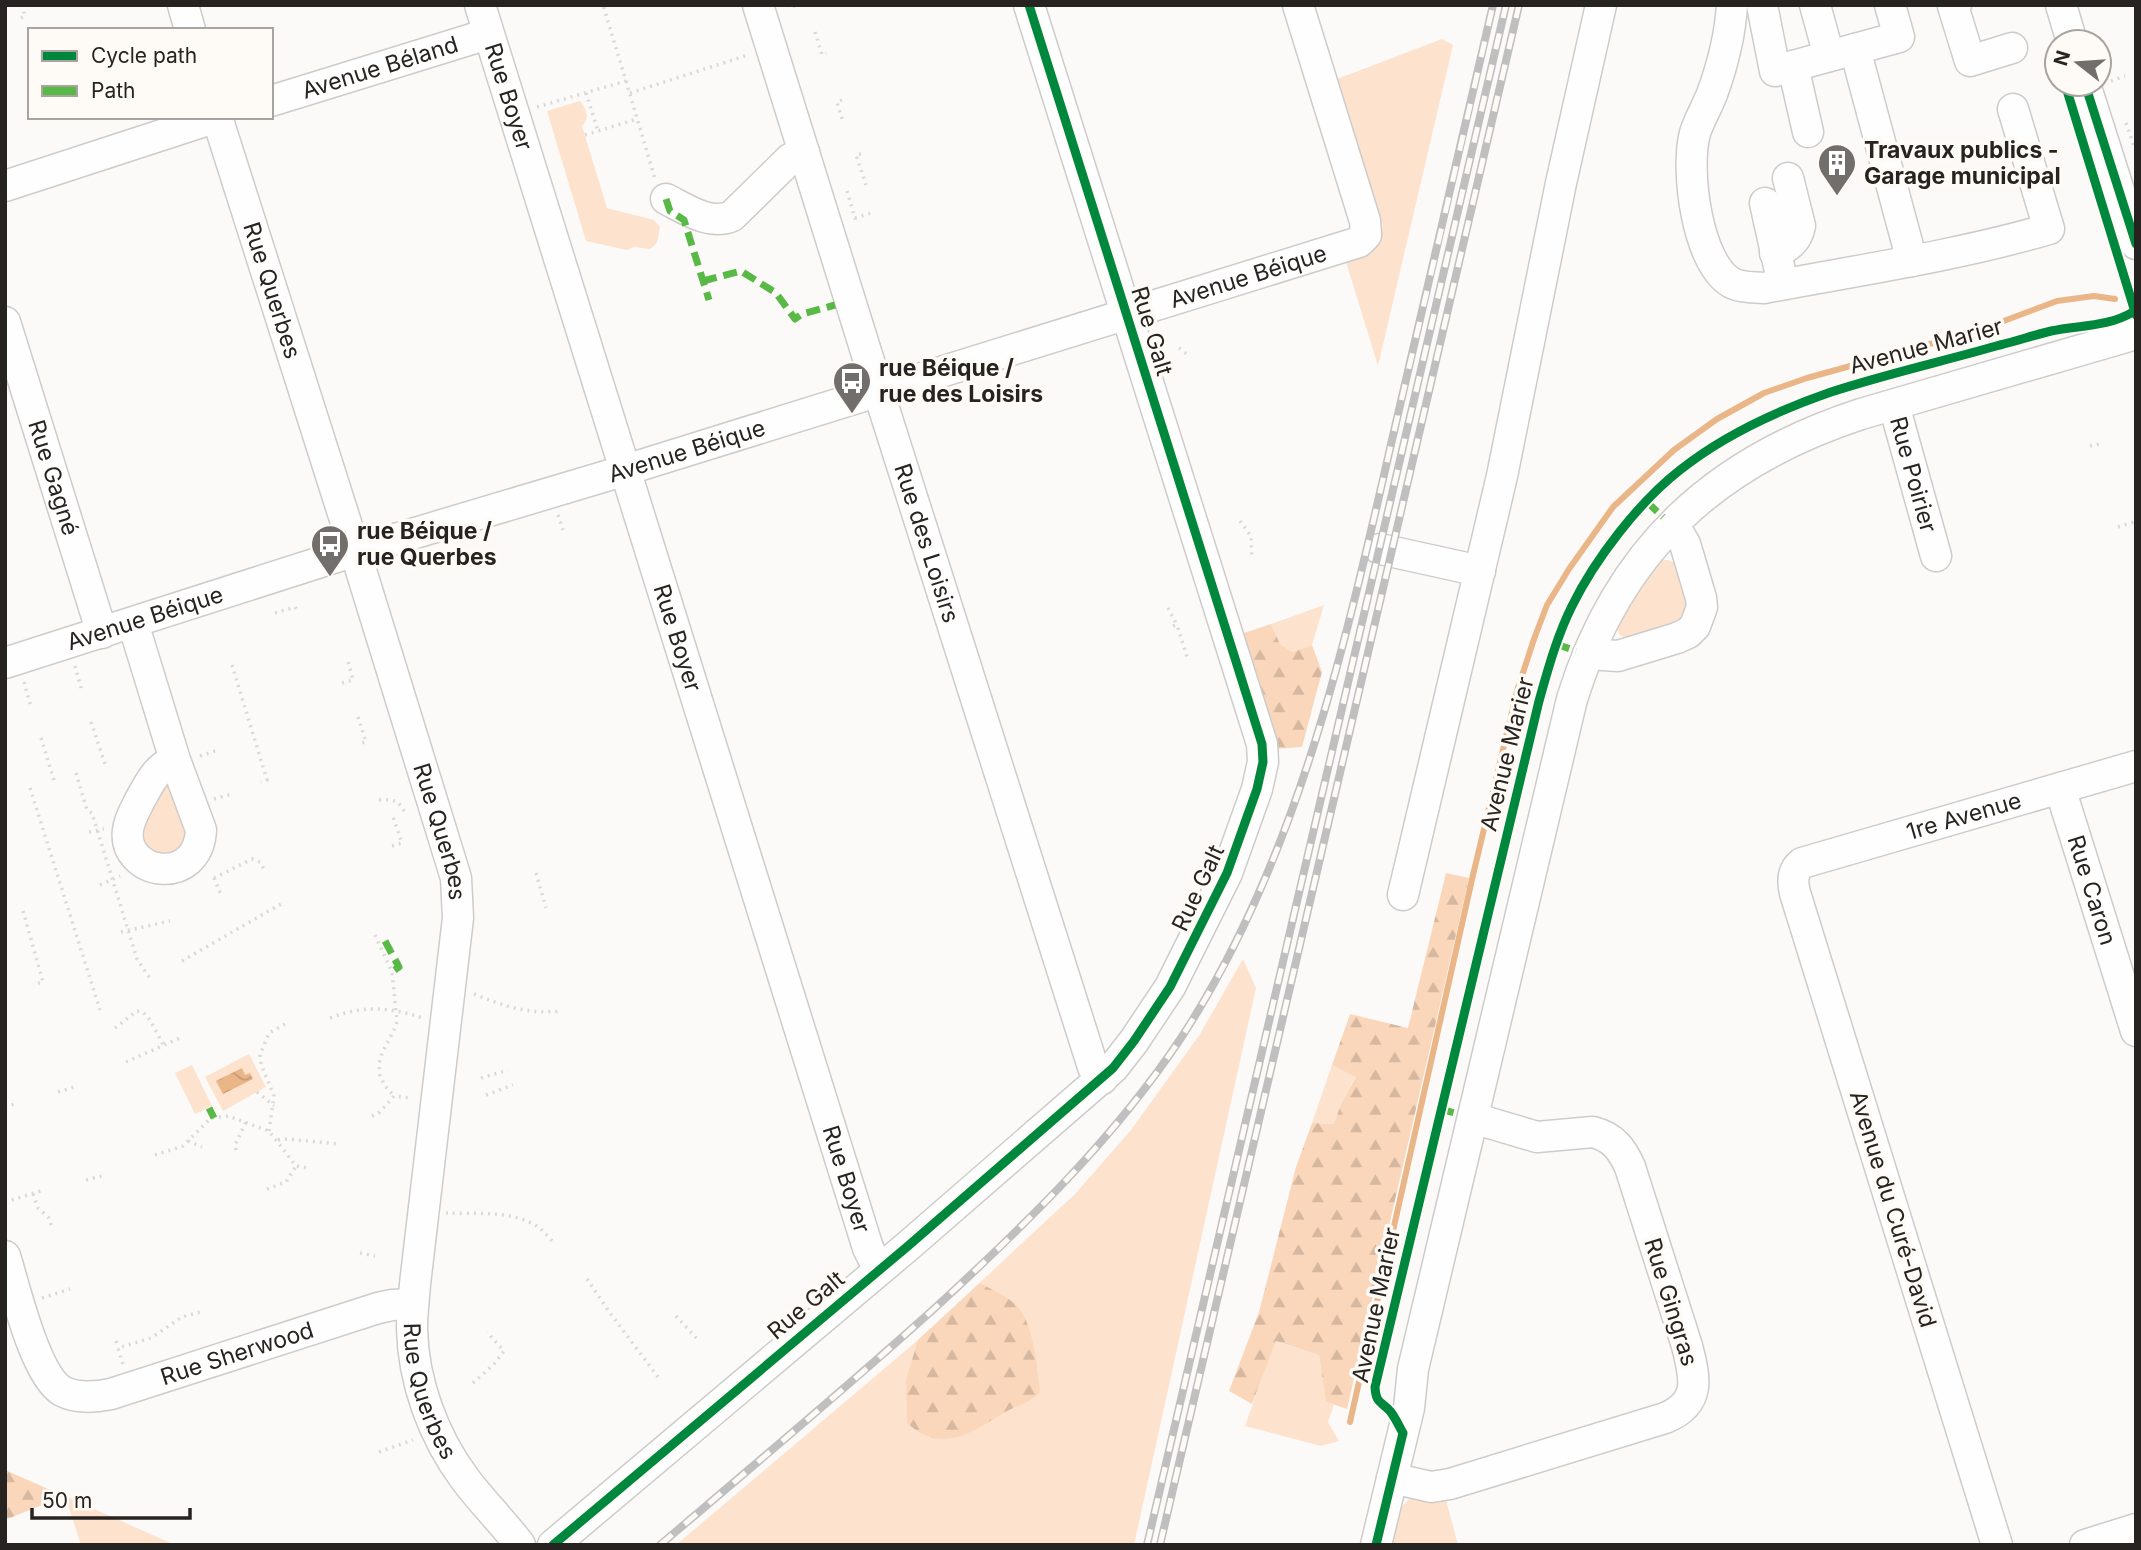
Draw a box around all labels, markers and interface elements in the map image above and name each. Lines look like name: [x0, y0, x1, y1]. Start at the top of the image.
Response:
legend: [28, 28, 273, 119]
north arrow: [2043, 28, 2113, 98]
street label: Avenue Béland: [298, 30, 461, 105]
street label: Rue Boyer: [479, 39, 539, 154]
text: Cycle path: [91, 43, 197, 68]
text: N: [2049, 48, 2075, 68]
text: Path: [91, 78, 136, 103]
place label: Travaux publics - Garage municipal: [1864, 136, 2061, 190]
building icon: Travaux publics - Garage municipal: [1816, 142, 1858, 197]
street label: Rue Querbes: [237, 219, 307, 362]
street label: Avenue Béique: [1167, 239, 1330, 314]
street label: Rue Galt: [1125, 283, 1179, 379]
street label: Avenue Marier: [1846, 312, 2006, 380]
place label: rue Béique / rue des Loisirs: [879, 354, 1043, 408]
bus stop icon: rue Béique / rue des Loisirs: [831, 360, 873, 415]
street label: Avenue Béique: [605, 413, 768, 488]
street label: Rue Poirier: [1884, 413, 1943, 536]
street label: Rue Gagné: [22, 416, 85, 539]
street label: Rue des Loisirs: [888, 460, 965, 626]
place label: rue Béique / rue Querbes: [357, 517, 497, 571]
bus stop icon: rue Béique / rue Querbes: [309, 523, 351, 578]
street label: Avenue Béique: [63, 580, 227, 656]
street label: Rue Boyer: [648, 581, 708, 695]
street label: Avenue Marier: [1474, 674, 1540, 834]
street label: Rue Querbes: [407, 760, 471, 901]
street label: 1re Avenue: [1903, 786, 2025, 846]
street label: Rue Caron: [2062, 832, 2122, 949]
street label: Rue Galt: [1166, 840, 1230, 936]
street label: Avenue du Curé-David: [1844, 1087, 1942, 1331]
street label: Rue Boyer: [817, 1122, 877, 1237]
street label: Avenue Marier: [1346, 1225, 1406, 1385]
street label: Rue Gingras: [1638, 1235, 1704, 1369]
street label: Rue Galt: [762, 1264, 851, 1345]
street label: Rue Sherwood: [157, 1316, 317, 1391]
street label: Rue Querbes: [398, 1322, 463, 1464]
scale bar: [32, 1476, 189, 1520]
text: 50 m: [42, 1488, 92, 1513]

